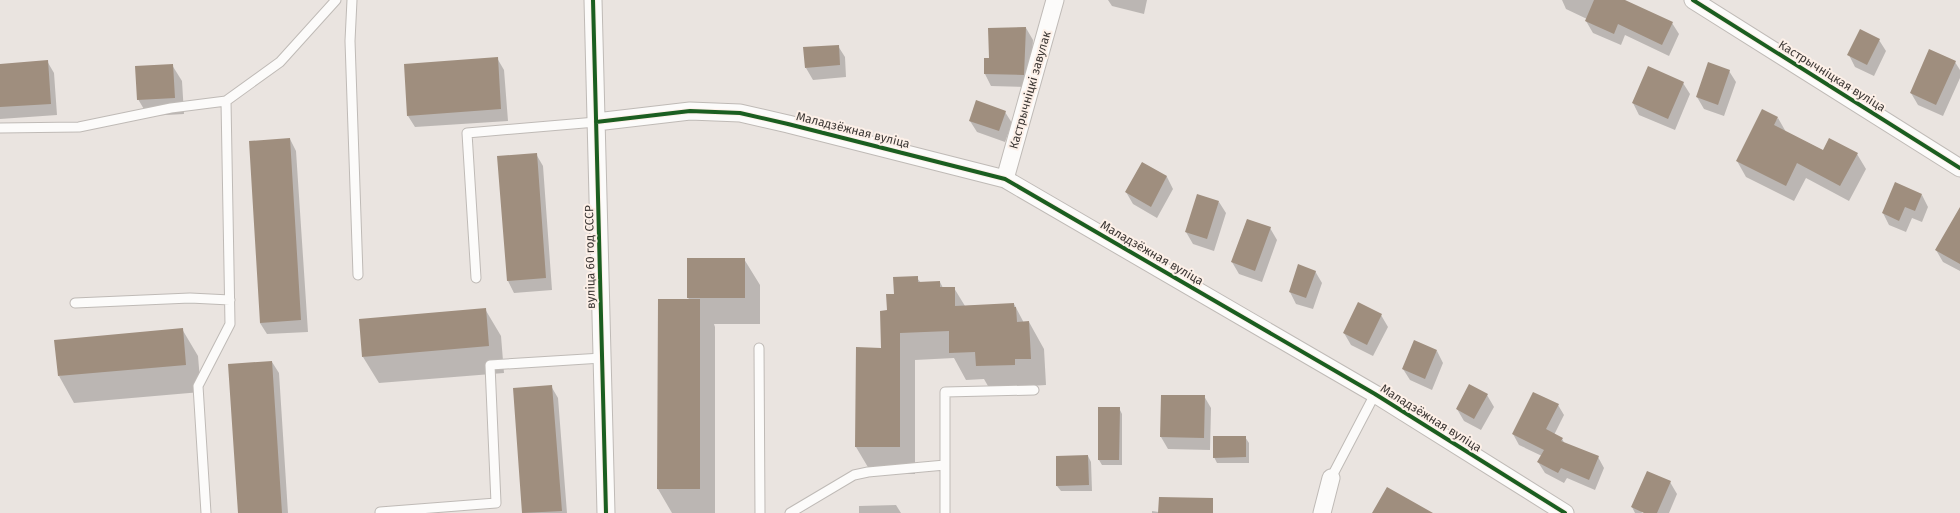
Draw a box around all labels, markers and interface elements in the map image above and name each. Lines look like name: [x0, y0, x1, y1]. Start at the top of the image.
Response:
street label: Кастрычніцкі завулак: [1006, 29, 1054, 151]
street label: Кастрычніцкая вуліца: [1776, 37, 1888, 115]
street label: Маладзёжная вуліца: [795, 109, 911, 151]
street label: вуліца 60 год СССР: [582, 205, 598, 309]
street label: Маладзёжная вуліца: [1098, 218, 1206, 288]
street label: Маладзёжная вуліца: [1378, 381, 1484, 455]

